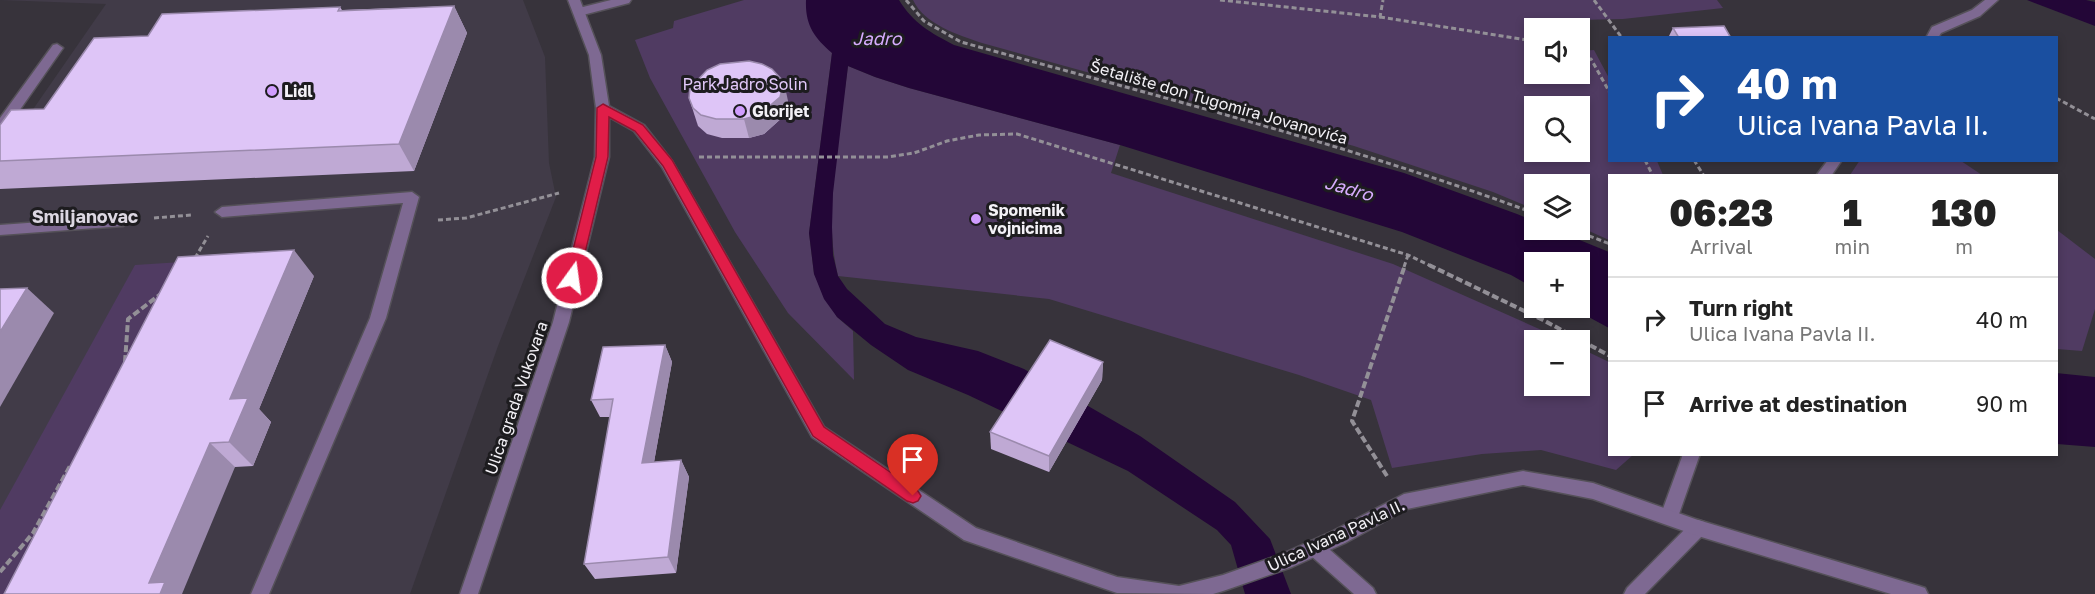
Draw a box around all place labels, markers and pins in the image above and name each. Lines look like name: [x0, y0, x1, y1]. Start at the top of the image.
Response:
place label: Lidl: [284, 81, 313, 101]
marker: Lidl: [265, 84, 279, 98]
place label: Glorijet: [752, 101, 809, 121]
marker: Glorijet: [733, 104, 747, 118]
place label: Spomenik vojnicima: [988, 200, 1066, 238]
marker: Spomenik vojnicima: [969, 212, 983, 226]
pin: [887, 434, 938, 496]

